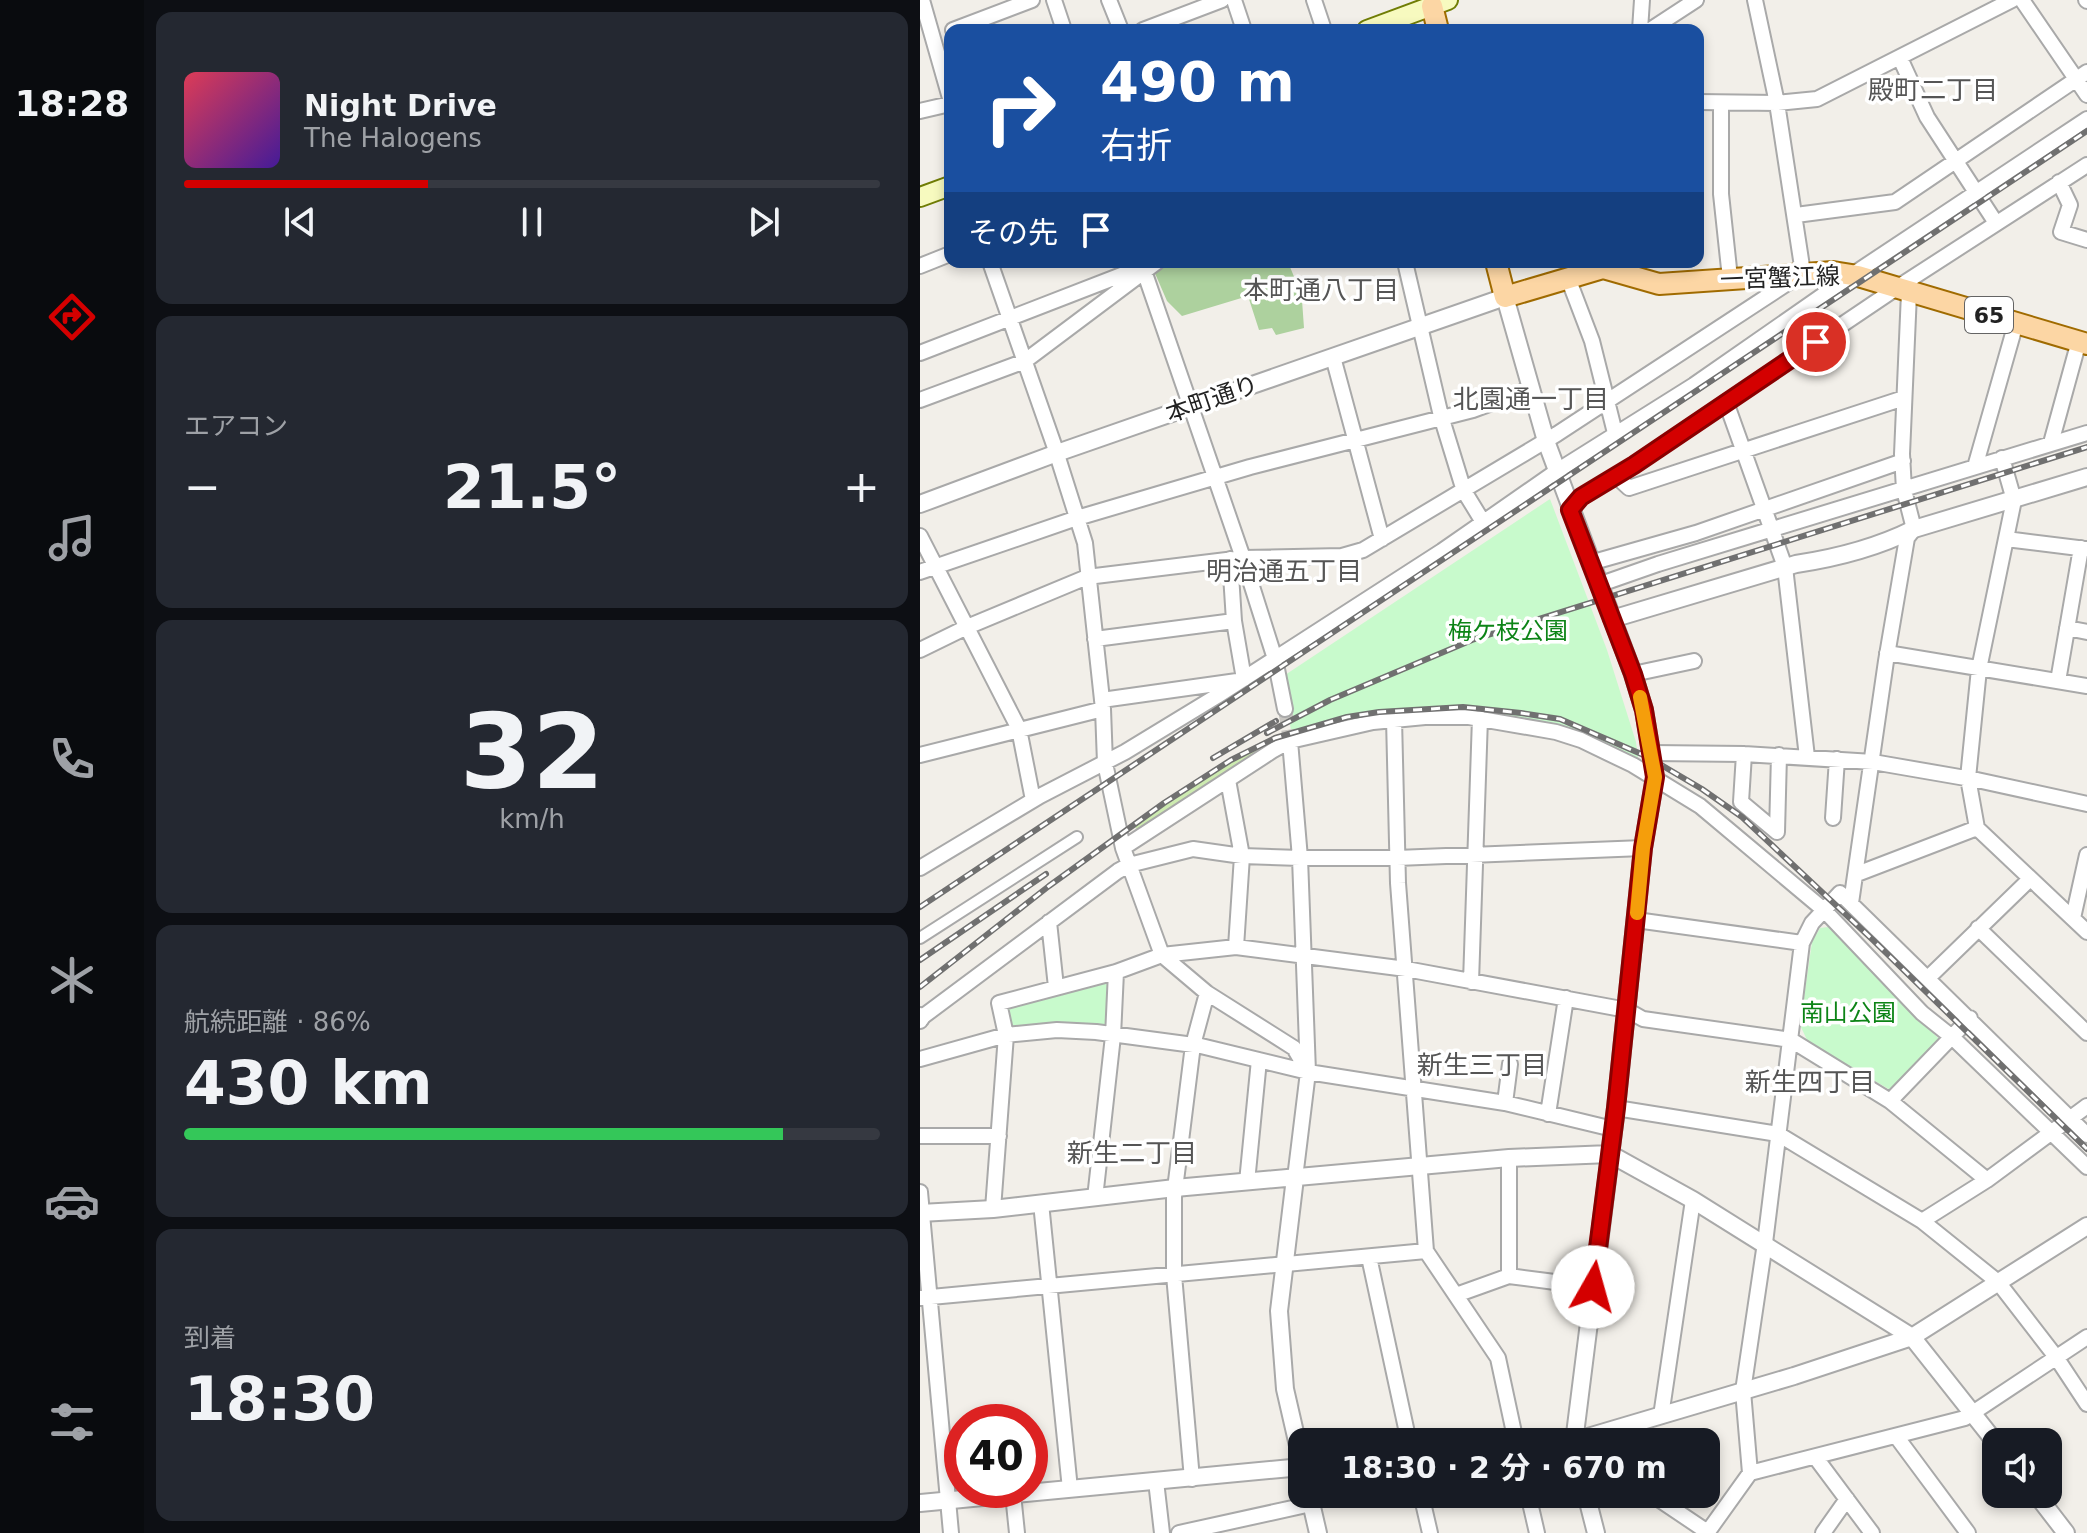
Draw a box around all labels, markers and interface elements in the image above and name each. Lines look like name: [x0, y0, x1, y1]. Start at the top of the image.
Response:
text: 490 m: [1100, 49, 1295, 114]
icon: right: [968, 56, 1072, 160]
district label: 殿町二丁目: [1868, 75, 1998, 105]
text: 18:28: [15, 83, 129, 124]
text: Night Drive: [304, 88, 497, 123]
text: The Halogens: [304, 123, 482, 153]
text: 右折: [1100, 125, 1172, 166]
icon: previous: [278, 200, 322, 244]
icon: pause: [510, 200, 554, 244]
icon: next: [742, 200, 786, 244]
icon: arrive: [1074, 208, 1118, 252]
text: その先: [968, 215, 1058, 250]
street label: 一宮蟹江線: [1720, 262, 1840, 294]
district label: 本町通八丁目: [1243, 275, 1399, 305]
icon: directions: [44, 289, 100, 345]
road number: 65: [1965, 297, 2013, 333]
pin: [1782, 308, 1850, 376]
icon: arrive: [1794, 320, 1838, 364]
street label: 本町通り: [1162, 370, 1262, 428]
district label: 北園通一丁目: [1453, 384, 1609, 414]
text: エアコン: [184, 411, 288, 441]
text: 21.5°: [443, 452, 621, 522]
text: −: [184, 461, 221, 512]
text: +: [843, 461, 880, 512]
icon: music: [44, 510, 100, 566]
district label: 明治通五丁目: [1206, 556, 1362, 586]
park label: 梅ケ枝公園: [1448, 617, 1568, 645]
text: 32: [460, 691, 604, 813]
icon: phone: [44, 731, 100, 787]
text: km/h: [499, 804, 565, 834]
icon: climate: [44, 952, 100, 1008]
park label: 南山公園: [1800, 999, 1896, 1027]
text: 航続距離 · 86%: [184, 1007, 371, 1037]
text: 430 km: [184, 1048, 433, 1118]
district label: 新生三丁目: [1417, 1050, 1547, 1080]
district label: 新生四丁目: [1745, 1067, 1875, 1097]
district label: 新生二丁目: [1067, 1138, 1197, 1168]
icon: car: [44, 1173, 100, 1229]
position arrow: [1551, 1245, 1635, 1329]
text: 到着: [184, 1323, 236, 1353]
text: 18:30: [184, 1364, 375, 1434]
icon: filters: [44, 1394, 100, 1450]
speed limit sign: 40: [944, 1404, 1048, 1508]
map controls: [1982, 1428, 2062, 1508]
button: sound: [1982, 1428, 2062, 1508]
text: 18:30 · 2 分 · 670 m: [1341, 1450, 1667, 1485]

